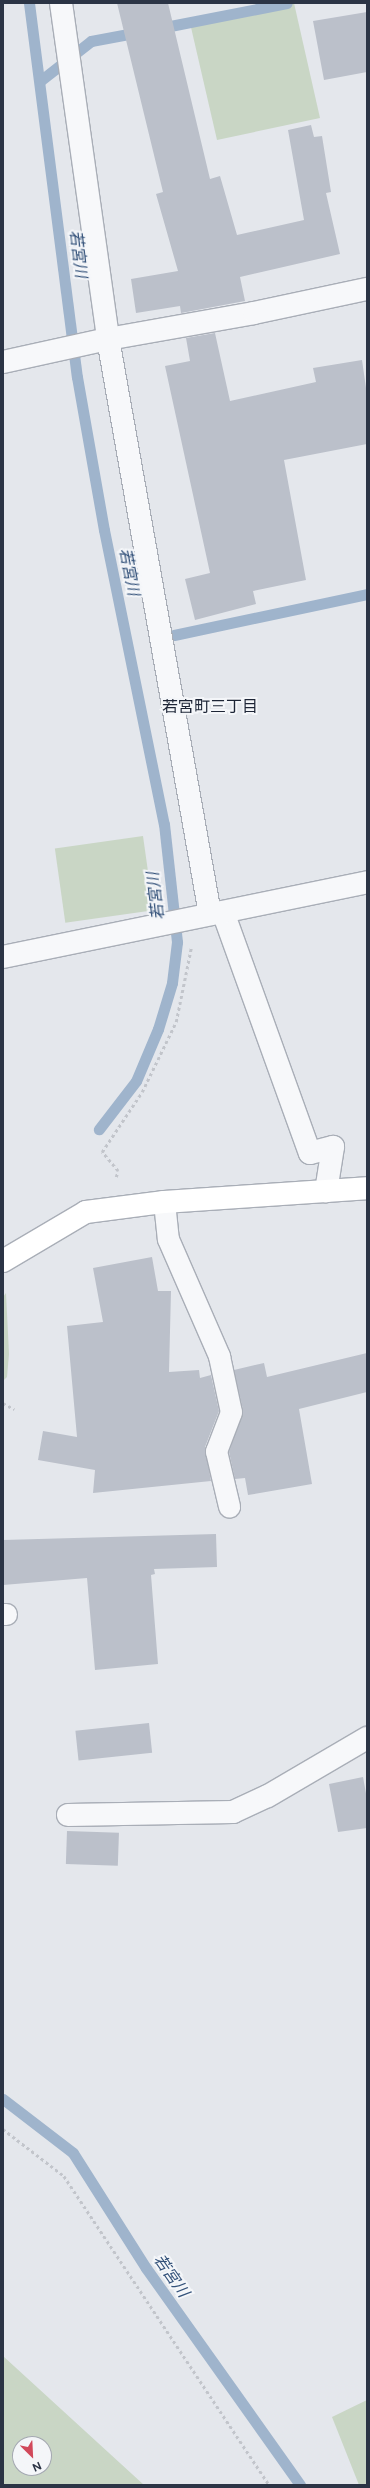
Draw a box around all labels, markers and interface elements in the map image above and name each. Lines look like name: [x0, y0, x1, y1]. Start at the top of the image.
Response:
water label: 若宮川: [66, 229, 90, 279]
water label: 若宮川: [115, 547, 143, 597]
district label: 若宮町三丁目: [162, 697, 258, 717]
water label: 若宮川: [144, 871, 168, 921]
water label: 若宮川: [149, 2251, 193, 2301]
north arrow: [12, 2436, 52, 2476]
text: N: [30, 2459, 43, 2474]

